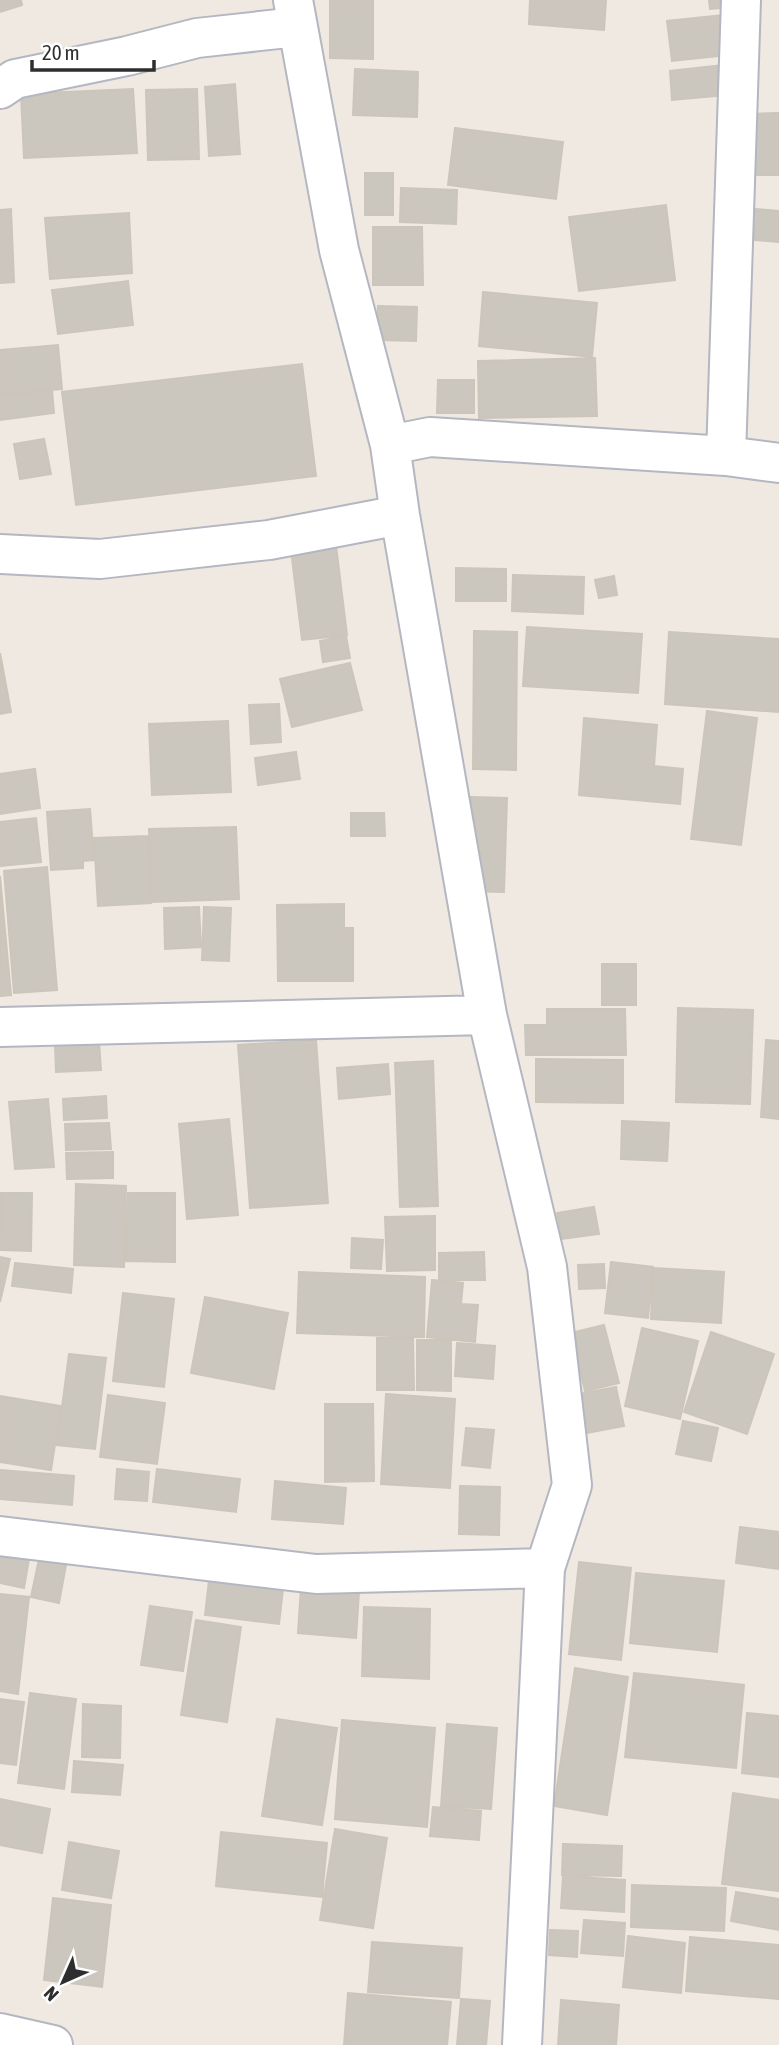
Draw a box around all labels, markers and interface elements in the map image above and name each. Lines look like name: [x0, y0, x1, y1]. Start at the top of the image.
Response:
scale bar: [32, 28, 154, 72]
text: 20 m: [42, 40, 80, 64]
north arrow: [28, 1947, 98, 2017]
text: N: [39, 1982, 63, 2006]

